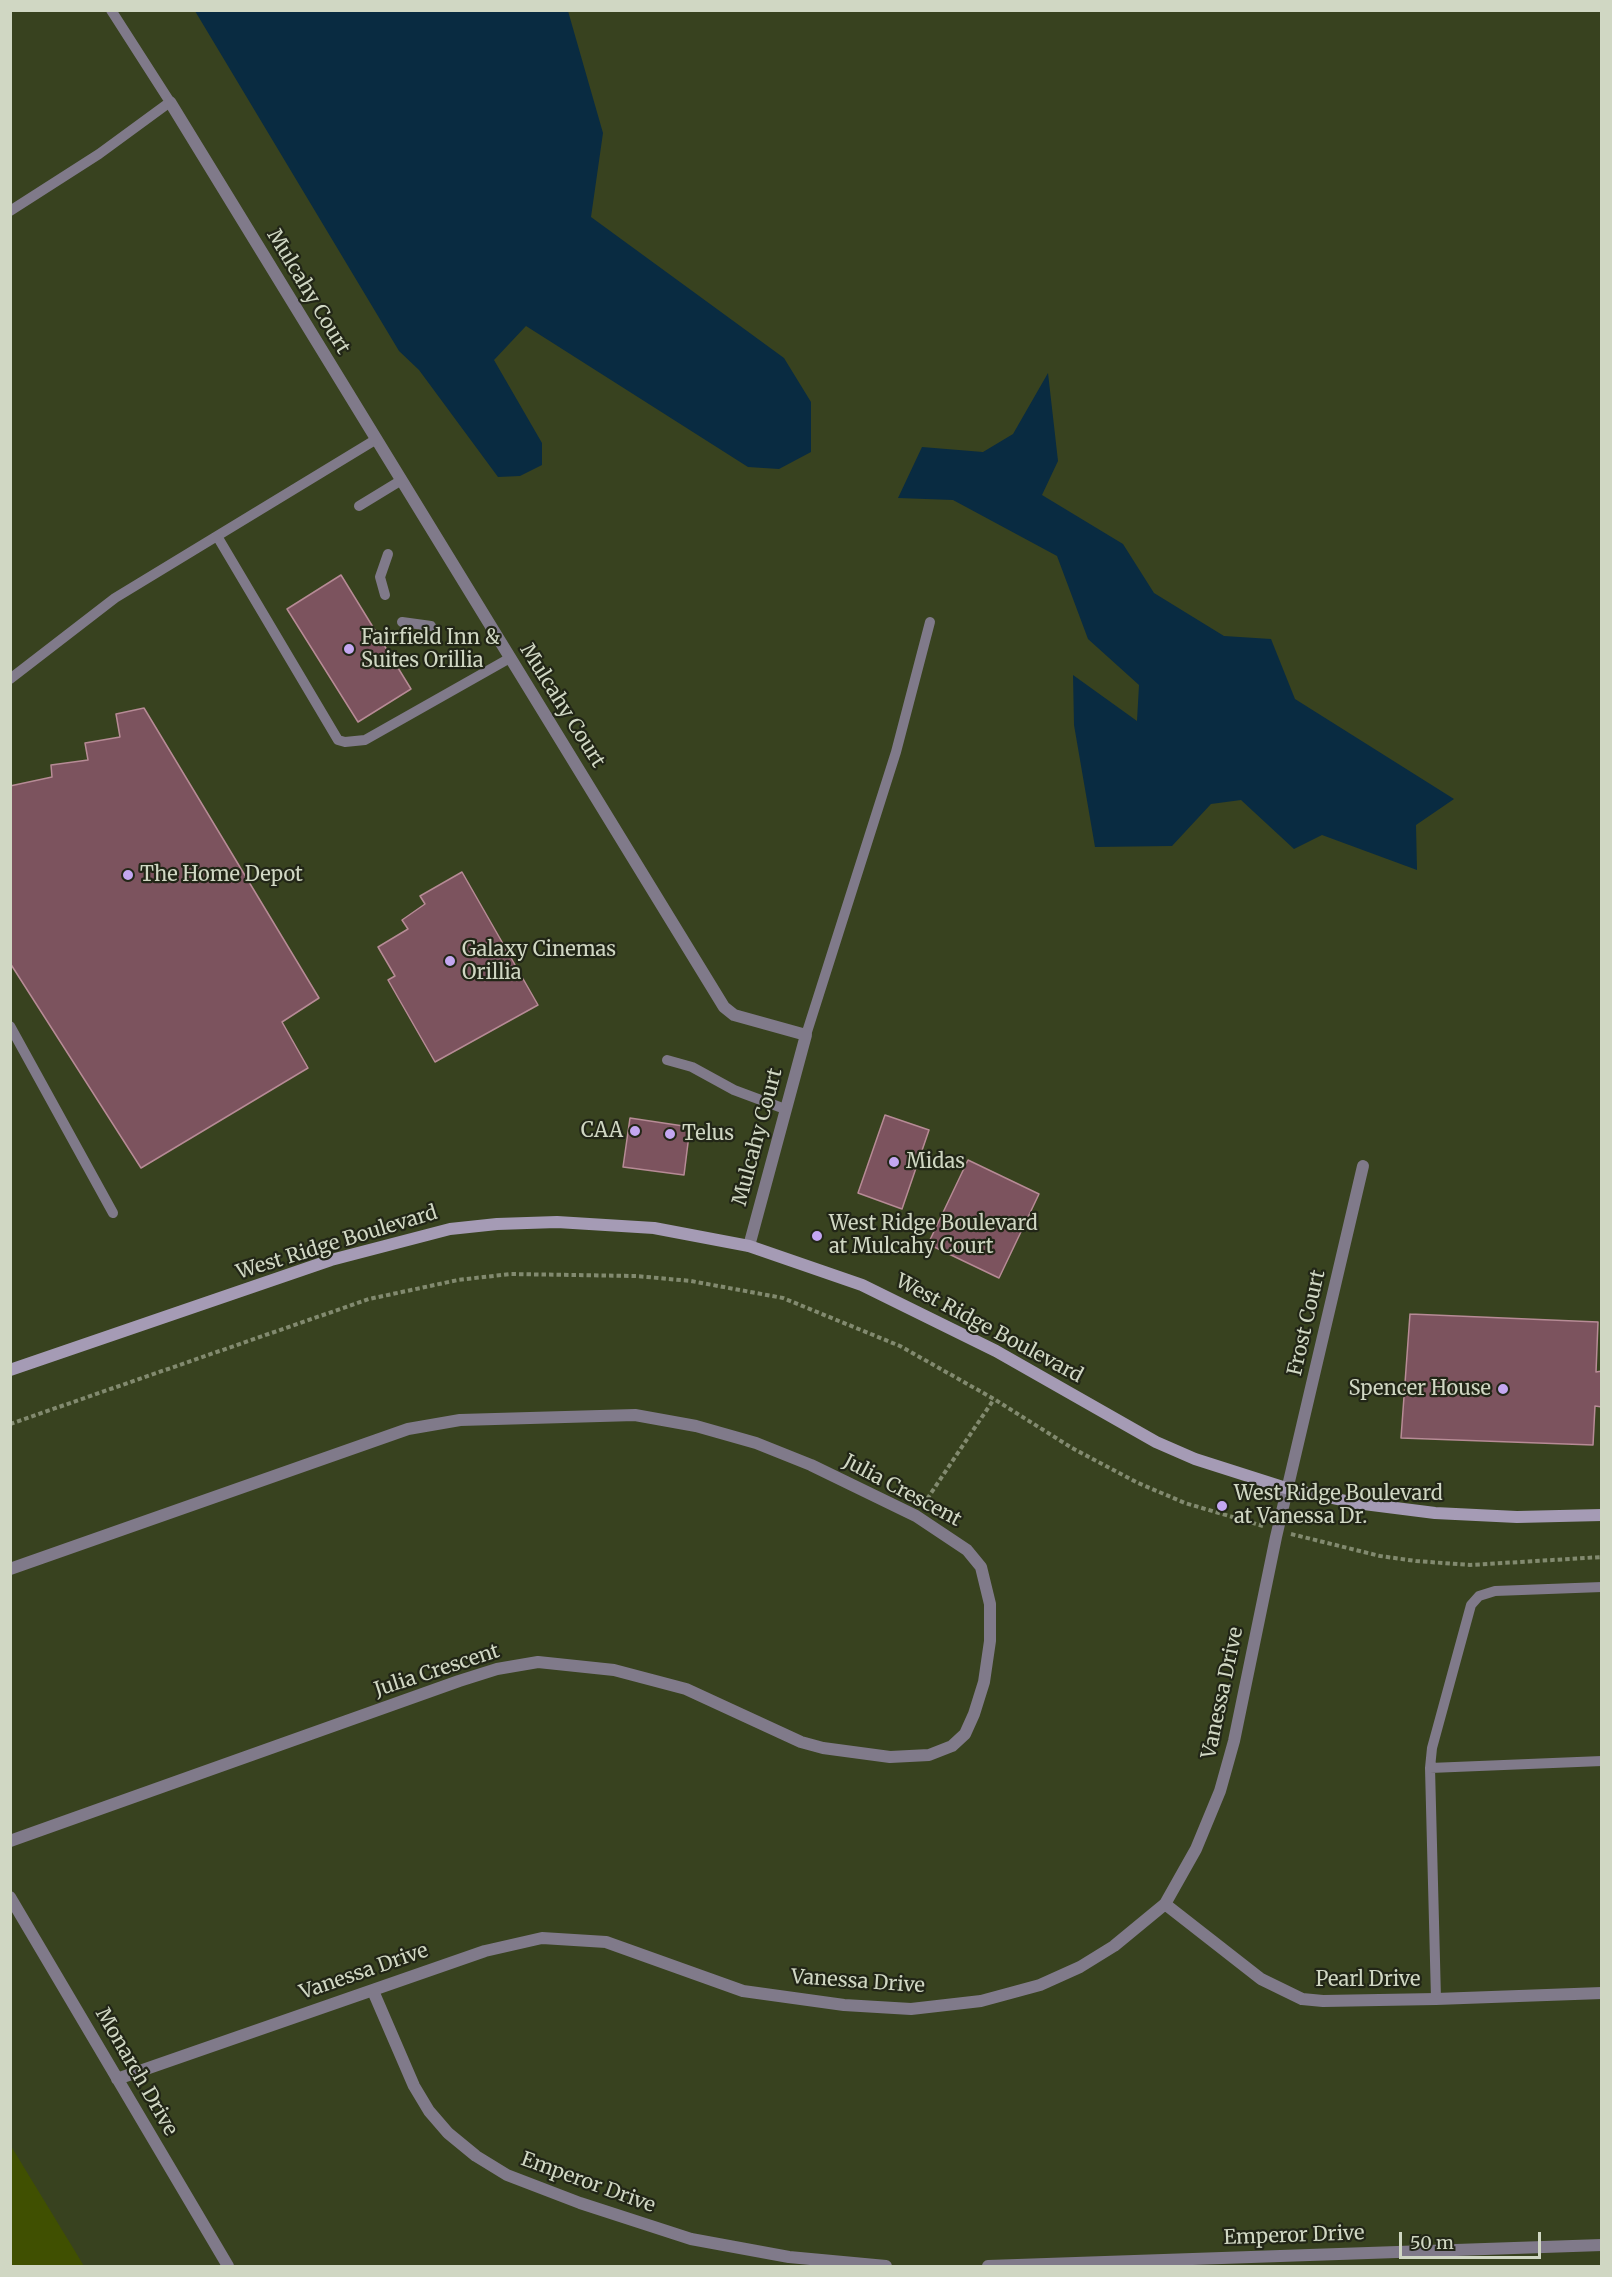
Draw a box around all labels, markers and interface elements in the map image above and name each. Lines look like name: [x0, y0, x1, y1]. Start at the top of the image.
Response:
street label: Mulcahy Court: [261, 225, 355, 359]
place label: Fairfield Inn & Suites Orillia: [361, 626, 500, 673]
street label: Mulcahy Court: [514, 640, 610, 772]
marker: Fairfield Inn & Suites Orillia: [342, 642, 356, 656]
place label: The Home Depot: [140, 863, 303, 887]
marker: The Home Depot: [121, 868, 135, 882]
place label: Galaxy Cinemas Orillia: [462, 938, 616, 985]
marker: Galaxy Cinemas Orillia: [443, 954, 457, 968]
street label: Mulcahy Court: [728, 1066, 788, 1208]
place label: CAA: [581, 1119, 623, 1143]
place label: Telus: [682, 1122, 734, 1146]
marker: CAA: [628, 1124, 642, 1138]
marker: Telus: [663, 1127, 677, 1141]
place label: Midas: [906, 1150, 965, 1174]
marker: Midas: [887, 1155, 901, 1169]
street label: West Ridge Boulevard: [234, 1201, 440, 1285]
place label: West Ridge Boulevard at Mulcahy Court: [829, 1212, 1038, 1259]
marker: West Ridge Boulevard at Mulcahy Court: [810, 1229, 824, 1243]
street label: Frost Court: [1283, 1268, 1331, 1378]
street label: West Ridge Boulevard: [891, 1269, 1087, 1389]
place label: Spencer House: [1349, 1377, 1491, 1401]
marker: Spencer House: [1496, 1382, 1510, 1396]
street label: Julia Crescent: [839, 1450, 965, 1532]
place label: West Ridge Boulevard at Vanessa Dr.: [1234, 1482, 1443, 1529]
marker: West Ridge Boulevard at Vanessa Dr.: [1215, 1499, 1229, 1513]
street label: Vanessa Drive: [1197, 1625, 1249, 1761]
street label: Julia Crescent: [371, 1639, 503, 1703]
street label: Vanessa Drive: [297, 1939, 431, 2005]
street label: Vanessa Drive: [790, 1965, 926, 1999]
street label: Pearl Drive: [1315, 1968, 1421, 1992]
street label: Monarch Drive: [90, 2004, 182, 2140]
street label: Emperor Drive: [518, 2148, 658, 2218]
scale bar: [1402, 2220, 1544, 2258]
street label: Emperor Drive: [1223, 2222, 1365, 2250]
text: 50 m: [1410, 2231, 1454, 2254]

